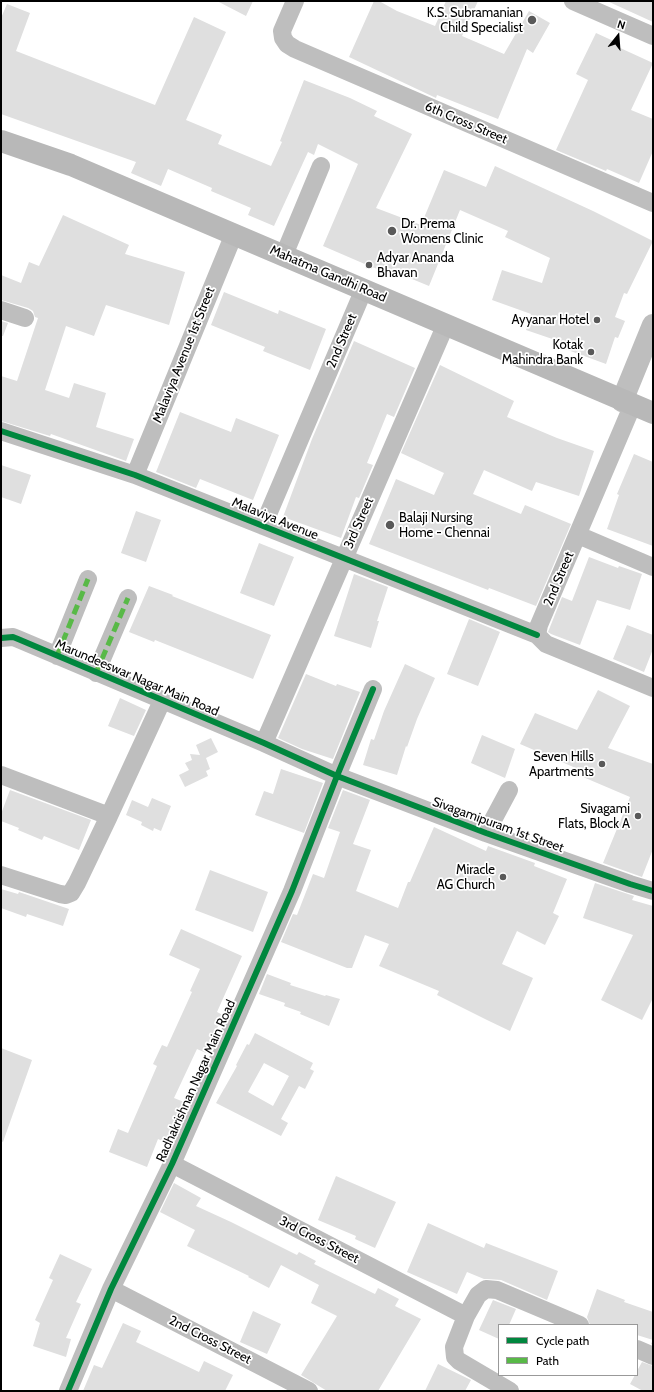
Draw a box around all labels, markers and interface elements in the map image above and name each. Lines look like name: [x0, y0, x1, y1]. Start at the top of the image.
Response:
place label: K.S. Subramanian Child Specialist: [427, 5, 523, 36]
marker: K.S. Subramanian Child Specialist: [526, 14, 538, 26]
north arrow: [598, 16, 638, 56]
text: N: [616, 17, 627, 32]
street label: 6th Cross Street: [423, 99, 509, 147]
place label: Dr. Prema Womens Clinic: [401, 216, 483, 247]
marker: Dr. Prema Womens Clinic: [386, 225, 398, 237]
street label: Mahatma Gandhi Road: [267, 242, 389, 306]
place label: Adyar Ananda Bhavan: [377, 250, 454, 281]
marker: Adyar Ananda Bhavan: [364, 260, 374, 270]
street label: Malaviya Avenue 1st Street: [150, 285, 218, 425]
street label: 2nd Street: [324, 311, 360, 371]
place label: Ayyanar Hotel: [512, 312, 589, 328]
marker: Ayyanar Hotel: [592, 315, 602, 325]
place label: Kotak Mahindra Bank: [502, 337, 583, 368]
marker: Kotak Mahindra Bank: [586, 347, 596, 357]
street label: Malaviya Avenue: [230, 495, 320, 543]
street label: 3rd Street: [341, 495, 377, 551]
place label: Balaji Nursing Home - Chennai: [399, 510, 490, 541]
marker: Balaji Nursing Home - Chennai: [384, 519, 396, 531]
street label: 2nd Street: [541, 549, 577, 609]
street label: Marundeeswar Nagar Main Road: [53, 636, 221, 720]
place label: Seven Hills Apartments: [529, 749, 594, 780]
marker: Seven Hills Apartments: [597, 759, 607, 769]
street label: Sivagamipuram 1st Street: [430, 794, 566, 856]
place label: Sivagami Flats, Block A: [558, 801, 630, 832]
marker: Sivagami Flats, Block A: [633, 811, 643, 821]
place label: Miracle AG Church: [437, 862, 495, 893]
marker: Miracle AG Church: [498, 872, 508, 882]
street label: Radhakrishnan Nagar Main Road: [153, 997, 239, 1165]
street label: 3rd Cross Street: [277, 1213, 361, 1267]
street label: 2nd Cross Street: [166, 1313, 254, 1367]
legend: [498, 1324, 638, 1376]
text: Cycle path: [536, 1333, 589, 1348]
text: Path: [536, 1353, 559, 1368]

